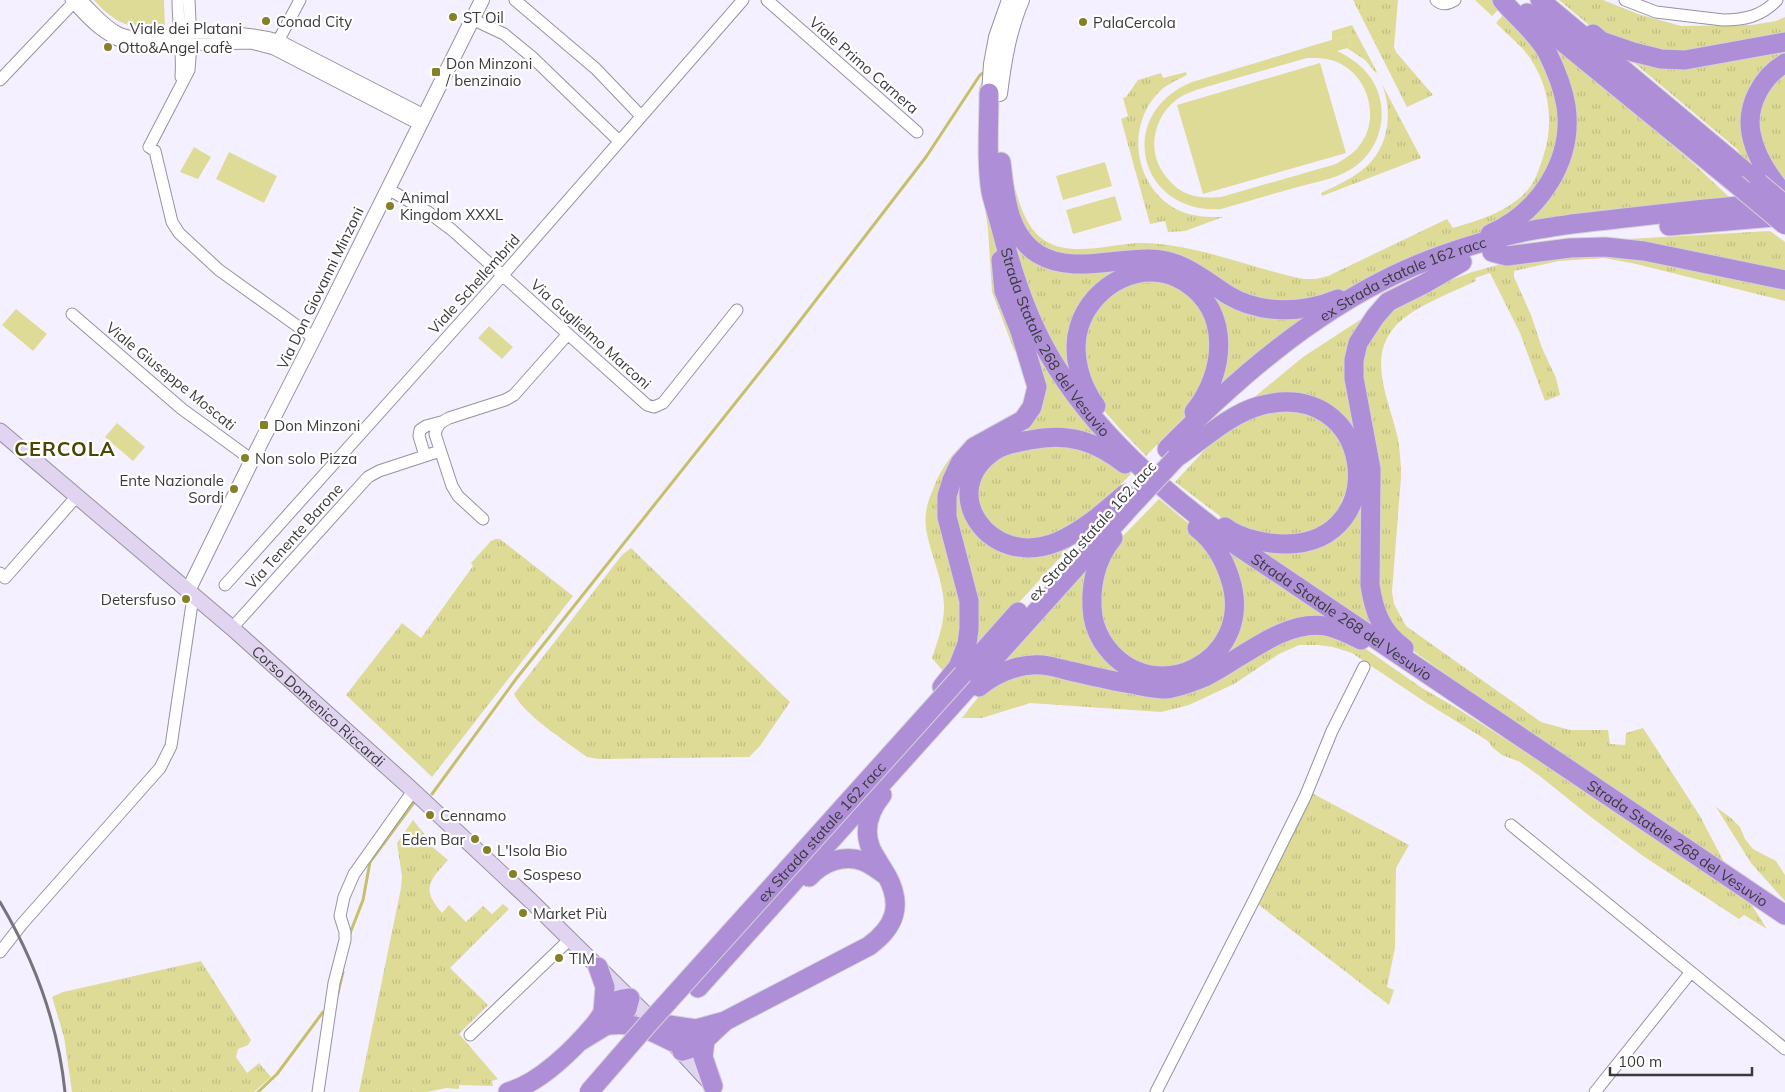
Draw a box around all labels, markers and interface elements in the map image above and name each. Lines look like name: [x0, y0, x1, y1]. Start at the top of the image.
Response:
place label: ST Oil: [463, 8, 504, 27]
marker: ST Oil: [447, 11, 459, 23]
place label: Conad City: [276, 12, 352, 31]
street label: Viale Primo Carnera: [805, 12, 923, 118]
place label: PalaCercola: [1093, 13, 1176, 32]
marker: Conad City: [260, 15, 272, 27]
marker: PalaCercola: [1077, 16, 1089, 28]
street label: Viale dei Platani: [130, 19, 242, 38]
place label: Otto&Angel cafè: [118, 38, 232, 57]
marker: Otto&Angel cafè: [102, 41, 114, 53]
place label: Don Minzoni / benzinaio: [445, 54, 532, 90]
marker: Don Minzoni / benzinaio: [430, 66, 442, 78]
place label: Animal Kingdom XXXL: [400, 188, 503, 224]
marker: Animal Kingdom XXXL: [384, 200, 396, 212]
street label: Via Don Giovanni Minzoni: [272, 204, 368, 372]
street label: Viale Schellembrid: [424, 230, 524, 338]
street label: ex Strada statale 162 racc: [1315, 232, 1488, 325]
street label: Strada Statale 268 del Vesuvio: [997, 245, 1115, 440]
street label: Via Guglielmo Marconi: [527, 275, 655, 393]
street label: Viale Giuseppe Moscati: [102, 318, 240, 434]
place label: Don Minzoni: [274, 416, 360, 435]
marker: Don Minzoni: [258, 419, 270, 431]
district label: CERCOLA: [14, 436, 116, 461]
place label: Non solo Pizza: [255, 449, 357, 468]
marker: Non solo Pizza: [239, 452, 251, 464]
street label: ex Strada statale 162 racc: [1024, 457, 1160, 605]
place label: Ente Nazionale Sordi: [119, 471, 224, 507]
street label: Via Tenente Barone: [241, 479, 347, 593]
marker: Ente Nazionale Sordi: [228, 483, 240, 495]
street label: Strada Statale 268 del Vesuvio: [1248, 549, 1436, 684]
place label: Detersfuso: [101, 590, 176, 609]
marker: Detersfuso: [180, 593, 192, 605]
street label: Corso Domenico Riccardi: [248, 641, 389, 771]
street label: ex Strada statale 162 racc: [753, 757, 889, 906]
street label: Strada Statale 268 del Vesuvio: [1584, 775, 1772, 910]
place label: Cennamo: [440, 806, 506, 825]
marker: Cennamo: [424, 809, 436, 821]
place label: Eden Bar: [402, 830, 466, 849]
marker: Eden Bar: [469, 833, 481, 845]
place label: L'Isola Bio: [497, 841, 567, 860]
marker: L'Isola Bio: [481, 844, 493, 856]
place label: Sospeso: [523, 865, 582, 884]
marker: Sospeso: [507, 868, 519, 880]
place label: Market Più: [533, 904, 607, 923]
marker: Market Più: [517, 907, 529, 919]
place label: TIM: [569, 949, 595, 968]
marker: TIM: [553, 952, 565, 964]
scale bar: [1610, 1044, 1752, 1076]
text: 100 m: [1618, 1052, 1662, 1071]

